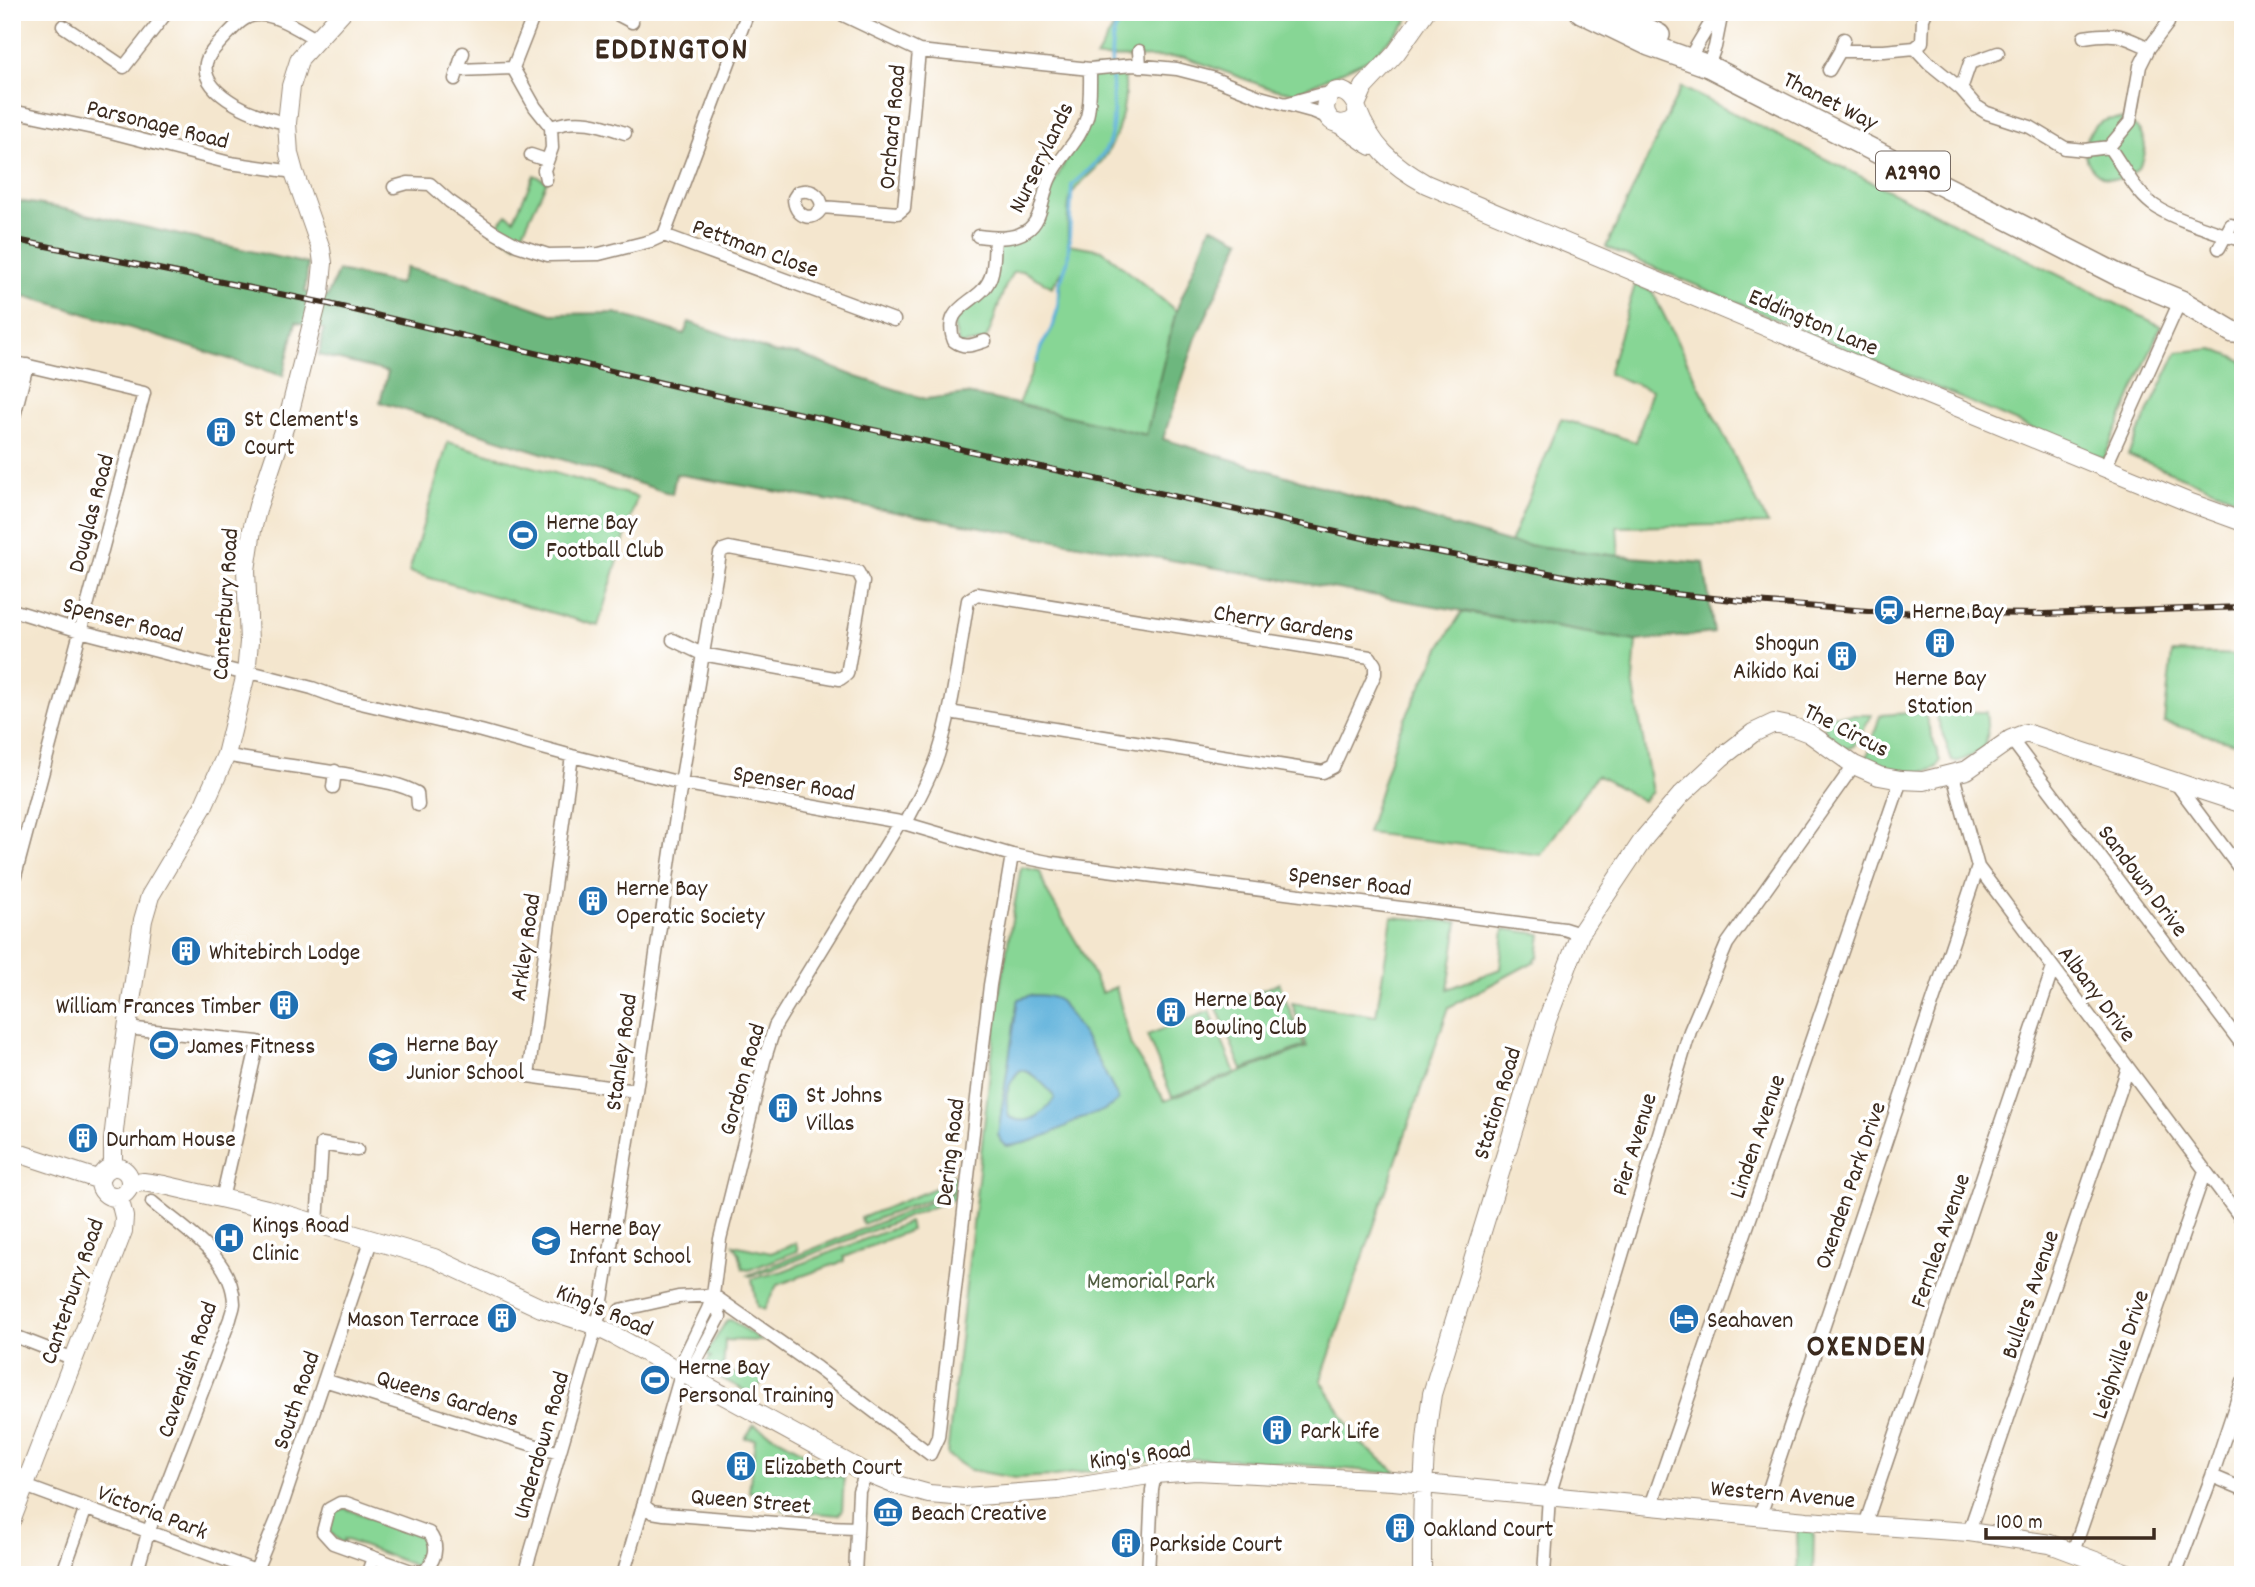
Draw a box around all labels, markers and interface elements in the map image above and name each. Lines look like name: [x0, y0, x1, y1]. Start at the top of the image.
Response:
district label: EDDINGTON: [595, 29, 749, 75]
street label: Orchard Road: [872, 63, 916, 191]
street label: Thanet Way: [1776, 64, 1884, 142]
street label: Parsonage Road: [83, 92, 232, 160]
street label: Nurserylands: [1001, 97, 1084, 220]
road number: A2990: [1876, 152, 1950, 190]
street label: Pettman Close: [687, 211, 823, 288]
street label: Eddington Lane: [1743, 281, 1883, 366]
place label: St Clement's Court: [244, 404, 359, 466]
building icon: St Clement's Court: [204, 415, 238, 449]
street label: Douglas Road: [61, 451, 125, 577]
place label: Herne Bay Football Club: [546, 507, 664, 569]
sports icon: Herne Bay Football Club: [506, 518, 540, 552]
street label: Canterbury Road: [205, 527, 249, 681]
street label: Spenser Road: [58, 590, 186, 654]
station icon: Herne Bay: [1872, 593, 1906, 627]
place label: Herne Bay: [1912, 596, 2005, 630]
street label: Cherry Gardens: [1211, 597, 1356, 653]
building icon: Herne Bay Station: [1923, 626, 1957, 660]
place label: Shogun Aikido Kai: [1733, 628, 1819, 690]
building icon: Shogun Aikido Kai: [1825, 639, 1859, 673]
place label: Herne Bay Station: [1894, 663, 1987, 725]
street label: The Circus: [1797, 696, 1894, 768]
street label: Spenser Road: [730, 758, 857, 812]
street label: Sandown Drive: [2088, 818, 2195, 945]
street label: Spenser Road: [1286, 859, 1413, 907]
place label: Herne Bay Operatic Society: [616, 873, 766, 935]
building icon: Herne Bay Operatic Society: [576, 884, 610, 918]
street label: Arkley Road: [503, 891, 551, 1003]
building icon: Whitebirch Lodge: [169, 934, 203, 968]
place label: Whitebirch Lodge: [209, 937, 360, 971]
street label: Albany Drive: [2048, 939, 2143, 1050]
place label: Herne Bay Bowling Club: [1194, 984, 1307, 1046]
building icon: William Frances Timber: [267, 988, 301, 1022]
place label: William Frances Timber: [56, 991, 261, 1025]
street label: Stanley Road: [598, 992, 648, 1113]
building icon: Herne Bay Bowling Club: [1154, 995, 1188, 1029]
street label: Gordon Road: [712, 1020, 776, 1140]
sports icon: James Fitness: [147, 1028, 181, 1062]
place label: Herne Bay Junior School: [406, 1029, 524, 1091]
place label: James Fitness: [187, 1031, 315, 1065]
school or university icon: Herne Bay Junior School: [366, 1040, 400, 1074]
street label: Station Road: [1466, 1043, 1532, 1164]
street label: Linden Avenue: [1722, 1070, 1796, 1204]
place label: St Johns Villas: [806, 1080, 883, 1142]
street label: Pier Avenue: [1604, 1089, 1668, 1200]
building icon: St Johns Villas: [766, 1091, 800, 1125]
street label: Dering Road: [929, 1097, 975, 1208]
street label: Oxenden Park Drive: [1807, 1098, 1896, 1274]
building icon: Durham House: [66, 1121, 100, 1155]
place label: Durham House: [106, 1124, 236, 1158]
street label: Fernlea Avenue: [1903, 1169, 1981, 1313]
place label: Kings Road Clinic: [252, 1210, 350, 1272]
place label: Herne Bay Infant School: [569, 1213, 691, 1275]
street label: Canterbury Road: [33, 1214, 115, 1369]
hospital icon: Kings Road Clinic: [212, 1221, 246, 1255]
school or university icon: Herne Bay Infant School: [529, 1224, 563, 1258]
street label: Bullers Avenue: [1994, 1226, 2070, 1364]
park label: Memorial Park: [1087, 1266, 1215, 1300]
street label: King's Road: [550, 1276, 658, 1347]
street label: Leighville Drive: [2084, 1286, 2160, 1424]
street label: Cavendish Road: [150, 1297, 228, 1443]
building icon: Mason Terrace: [485, 1301, 519, 1335]
hotel icon: Seahaven: [1667, 1302, 1701, 1336]
place label: Mason Terrace: [347, 1304, 479, 1338]
place label: Seahaven: [1707, 1305, 1793, 1339]
district label: OXENDEN: [1807, 1326, 1927, 1372]
street label: South Road: [265, 1347, 330, 1455]
place label: Herne Bay Personal Training: [678, 1352, 834, 1414]
street label: Queens Gardens: [372, 1362, 523, 1438]
sports icon: Herne Bay Personal Training: [638, 1363, 672, 1397]
street label: Underdown Road: [506, 1368, 580, 1524]
building icon: Park Life: [1260, 1413, 1294, 1447]
place label: Park Life: [1300, 1416, 1380, 1450]
street label: King's Road: [1088, 1434, 1193, 1480]
building icon: Elizabeth Court: [724, 1449, 758, 1483]
place label: Elizabeth Court: [764, 1452, 902, 1486]
street label: Western Avenue: [1709, 1473, 1856, 1519]
street label: Victoria Park: [92, 1477, 212, 1550]
street label: Queen Street: [689, 1481, 812, 1525]
museum icon: Beach Creative: [871, 1495, 905, 1529]
scale bar: [1986, 1496, 2154, 1540]
place label: Beach Creative: [911, 1498, 1047, 1532]
text: 100 m: [1996, 1509, 2043, 1539]
building icon: Oakland Court: [1383, 1511, 1417, 1545]
place label: Oakland Court: [1423, 1514, 1553, 1548]
building icon: Parkside Court: [1109, 1526, 1143, 1560]
place label: Parkside Court: [1149, 1529, 1282, 1563]

